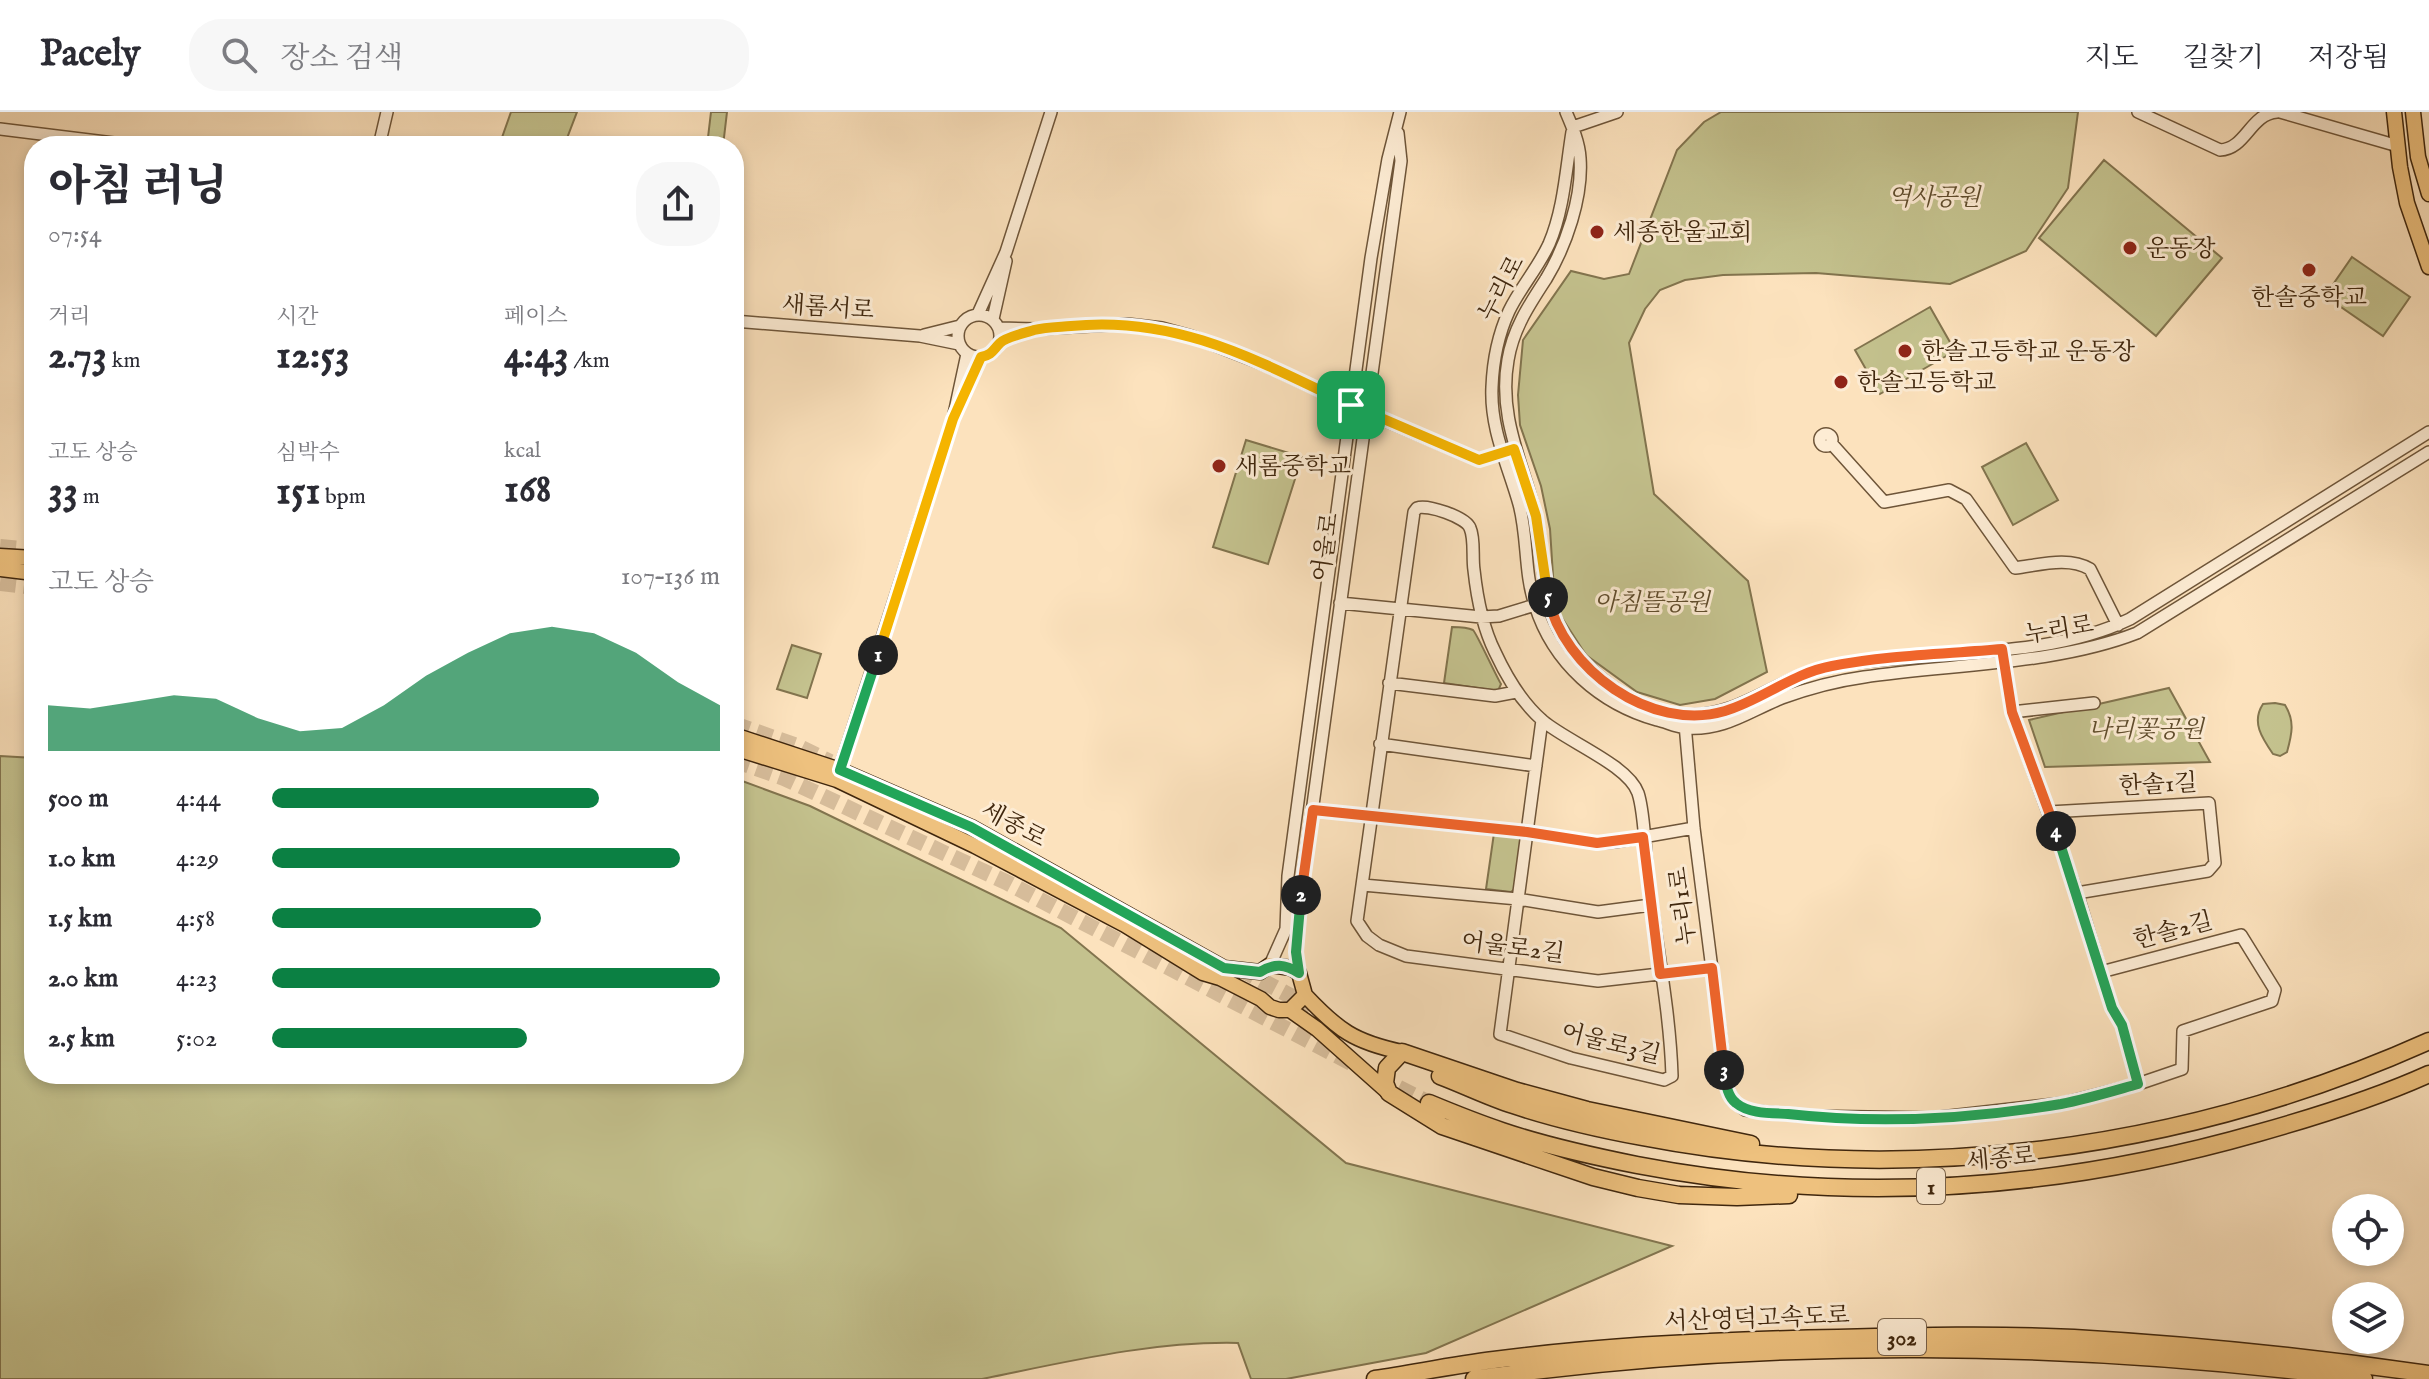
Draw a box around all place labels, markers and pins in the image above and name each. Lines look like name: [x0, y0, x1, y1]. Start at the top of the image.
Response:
place label: 세종한울교회: [1613, 218, 1752, 249]
marker: 세종한울교회: [1588, 223, 1606, 241]
place label: 운동장: [2146, 234, 2216, 265]
marker: 운동장: [2121, 239, 2139, 257]
marker: 한솔중학교: [2300, 261, 2318, 279]
place label: 한솔중학교: [2251, 283, 2367, 314]
place label: 한솔고등학교 운동장: [1921, 337, 2136, 368]
marker: 한솔고등학교 운동장: [1896, 342, 1914, 360]
place label: 한솔고등학교: [1857, 368, 1996, 399]
pin: [1317, 371, 1385, 439]
marker: 한솔고등학교: [1832, 373, 1850, 391]
place label: 새롬중학교: [1235, 452, 1351, 483]
marker: 새롬중학교: [1210, 457, 1228, 475]
pin: 5: [1528, 577, 1568, 617]
pin: 1: [858, 635, 898, 675]
pin: 4: [2036, 811, 2076, 851]
pin: 2: [1281, 875, 1321, 915]
pin: 3: [1704, 1050, 1744, 1090]

